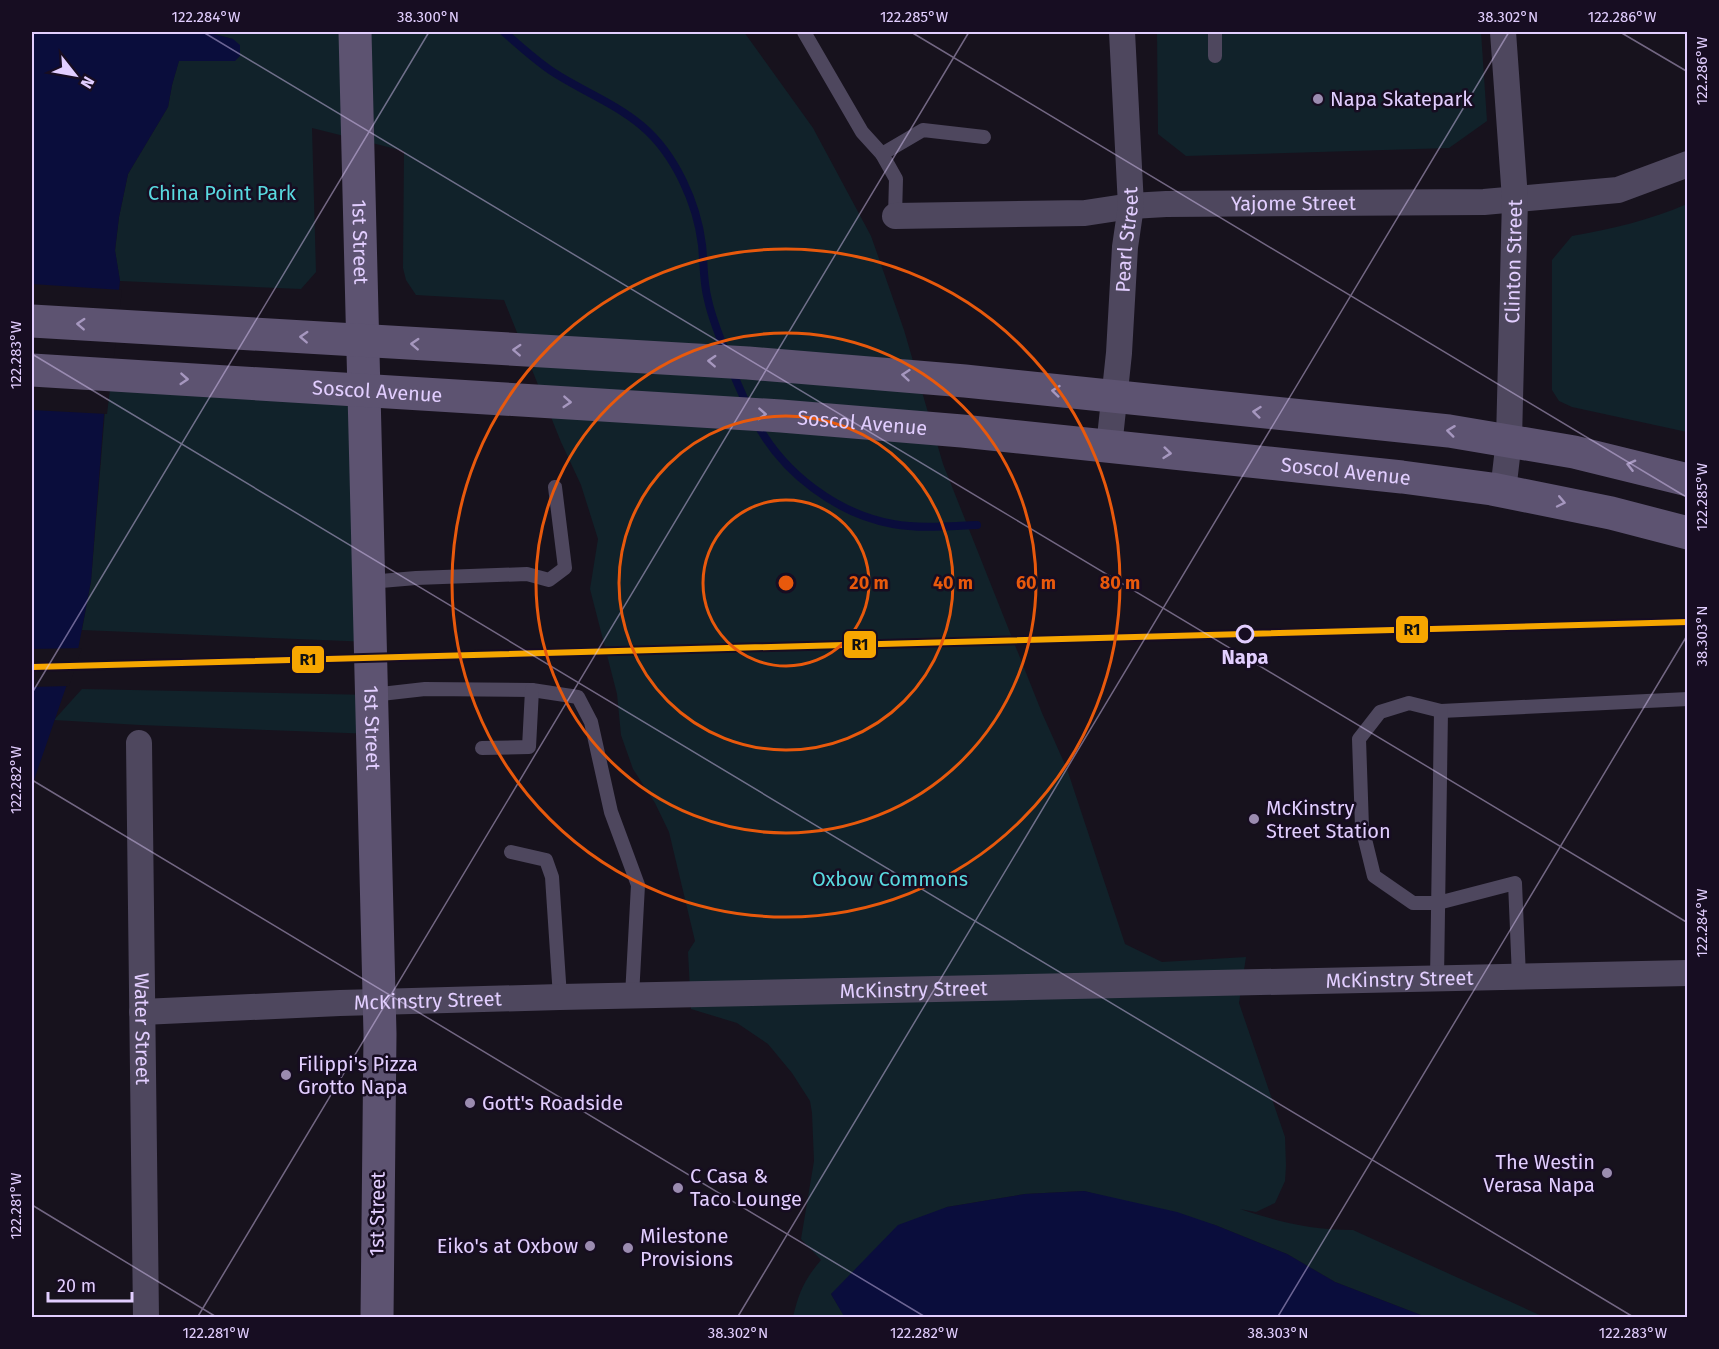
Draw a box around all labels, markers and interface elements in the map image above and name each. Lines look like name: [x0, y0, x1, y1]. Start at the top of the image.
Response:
text: 122.284°W: [172, 8, 241, 26]
text: 38.300°N: [397, 8, 459, 26]
text: 122.285°W: [880, 8, 949, 26]
text: 38.302°N: [1478, 8, 1538, 26]
text: 122.286°W: [1588, 8, 1657, 26]
text: 122.286°W: [1693, 36, 1711, 105]
north arrow: [45, 45, 105, 105]
text: N: [77, 73, 98, 92]
place label: Napa Skatepark: [1330, 87, 1473, 111]
marker: Napa Skatepark: [1311, 92, 1325, 106]
park label: China Point Park: [148, 181, 297, 205]
street label: Pearl Street: [1110, 186, 1143, 293]
street label: Yajome Street: [1231, 191, 1357, 216]
street label: Clinton Street: [1500, 198, 1527, 324]
street label: 1st Street: [347, 199, 373, 285]
one-way arrow: [76, 318, 85, 331]
text: 122.283°W: [7, 320, 25, 389]
one-way arrow: [300, 331, 309, 344]
one-way arrow: [410, 337, 419, 350]
one-way arrow: [513, 343, 522, 356]
one-way arrow: [707, 354, 716, 367]
one-way arrow: [902, 369, 911, 382]
one-way arrow: [179, 373, 188, 386]
street label: Soscol Avenue: [312, 375, 443, 407]
one-way arrow: [1052, 385, 1061, 398]
one-way arrow: [563, 396, 572, 409]
street label: Soscol Avenue: [796, 405, 928, 440]
one-way arrow: [1252, 406, 1261, 419]
one-way arrow: [757, 408, 766, 421]
one-way arrow: [1446, 426, 1455, 438]
one-way arrow: [1163, 446, 1172, 459]
street label: Soscol Avenue: [1280, 452, 1412, 490]
one-way arrow: [1626, 459, 1636, 472]
text: 122.285°W: [1693, 462, 1711, 531]
one-way arrow: [1556, 495, 1566, 508]
text: 20 m: [849, 572, 889, 594]
text: 40 m: [933, 572, 973, 594]
text: 60 m: [1016, 572, 1056, 594]
text: 80 m: [1100, 572, 1140, 594]
centre of rings: [776, 573, 796, 593]
text: 38.303°N: [1693, 606, 1711, 666]
line badge: R1: [1395, 615, 1429, 644]
text: R1: [1403, 620, 1421, 639]
marker: Napa: [1236, 625, 1254, 643]
line badge: R1: [843, 630, 877, 659]
text: R1: [851, 635, 869, 654]
line badge: R1: [291, 645, 325, 674]
place label: Napa: [1222, 645, 1268, 669]
text: R1: [299, 650, 317, 669]
street label: 1st Street: [359, 685, 385, 771]
text: 122.282°W: [7, 745, 25, 814]
place label: McKinstry Street Station: [1266, 796, 1391, 843]
marker: McKinstry Street Station: [1247, 812, 1261, 826]
park label: Oxbow Commons: [812, 867, 968, 891]
text: 122.284°W: [1693, 888, 1711, 957]
street label: McKinstry Street: [1325, 966, 1475, 993]
street label: Water Street: [130, 973, 155, 1086]
street label: McKinstry Street: [839, 976, 989, 1003]
street label: McKinstry Street: [353, 987, 503, 1015]
place label: Filippi's Pizza Grotto Napa: [298, 1052, 418, 1099]
marker: Filippi's Pizza Grotto Napa: [279, 1068, 293, 1082]
place label: Gott's Roadside: [482, 1091, 623, 1115]
marker: Gott's Roadside: [463, 1096, 477, 1110]
place label: The Westin Verasa Napa: [1483, 1150, 1595, 1197]
place label: C Casa & Taco Lounge: [690, 1164, 802, 1211]
marker: The Westin Verasa Napa: [1600, 1166, 1614, 1180]
street label: 1st Street: [364, 1171, 390, 1257]
text: 122.281°W: [7, 1172, 25, 1239]
marker: C Casa & Taco Lounge: [671, 1181, 685, 1195]
place label: Milestone Provisions: [640, 1224, 733, 1271]
place label: Eiko's at Oxbow: [437, 1234, 578, 1258]
marker: Eiko's at Oxbow: [583, 1239, 597, 1253]
marker: Milestone Provisions: [621, 1241, 635, 1255]
scale bar: [48, 1265, 132, 1303]
text: 20 m: [57, 1275, 96, 1297]
text: 122.281°W: [183, 1324, 250, 1342]
text: 38.302°N: [708, 1324, 768, 1342]
text: 122.282°W: [890, 1324, 959, 1342]
text: 38.303°N: [1248, 1324, 1308, 1342]
text: 122.283°W: [1599, 1324, 1668, 1342]

